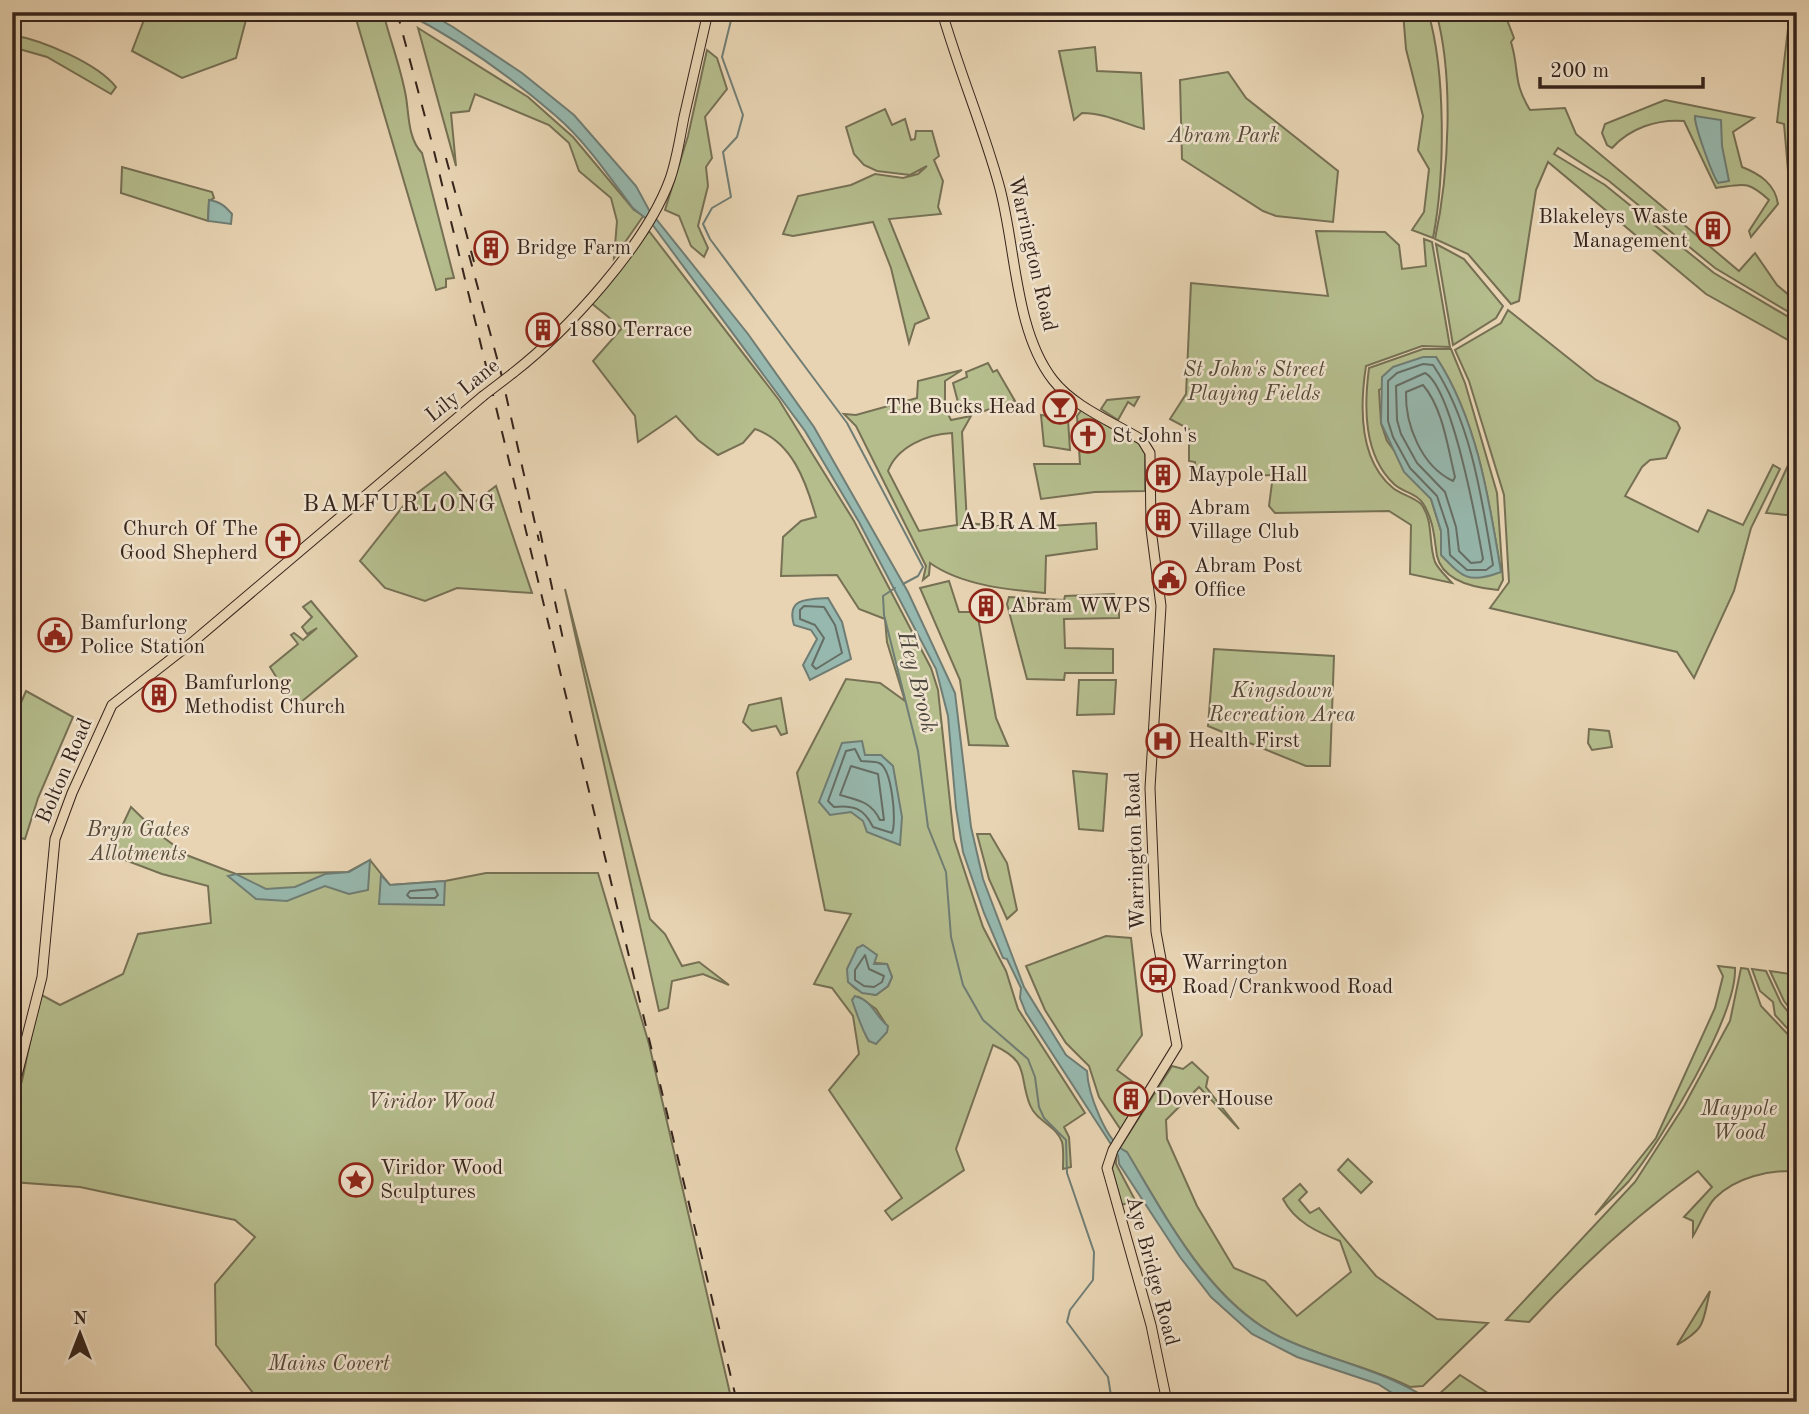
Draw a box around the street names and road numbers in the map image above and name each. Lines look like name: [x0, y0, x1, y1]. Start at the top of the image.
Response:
street label: Warrington Road: [1004, 174, 1060, 334]
street label: Lily Lane: [422, 355, 504, 427]
street label: Bolton Road: [33, 715, 97, 827]
street label: Warrington Road: [1123, 771, 1149, 931]
street label: Aye Bridge Road: [1122, 1194, 1182, 1348]

